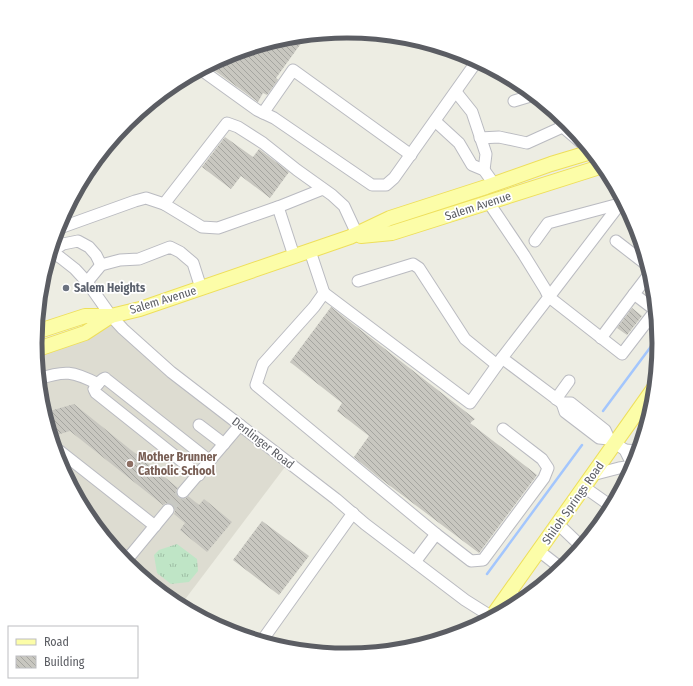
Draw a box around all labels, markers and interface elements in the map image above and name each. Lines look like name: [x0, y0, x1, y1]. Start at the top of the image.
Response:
street label: Salem Avenue: [443, 189, 513, 223]
place label: Salem Heights: [74, 281, 146, 295]
marker: Salem Heights: [61, 283, 71, 293]
street label: Salem Avenue: [128, 283, 198, 317]
street label: Denlinger Road: [229, 414, 297, 472]
place label: Mother Brunner Catholic School: [138, 450, 218, 478]
marker: Mother Brunner Catholic School: [125, 459, 135, 469]
street label: Shiloh Springs Road: [539, 459, 607, 547]
legend: [8, 626, 138, 678]
text: Road: [44, 635, 69, 649]
text: Building: [44, 655, 85, 669]

